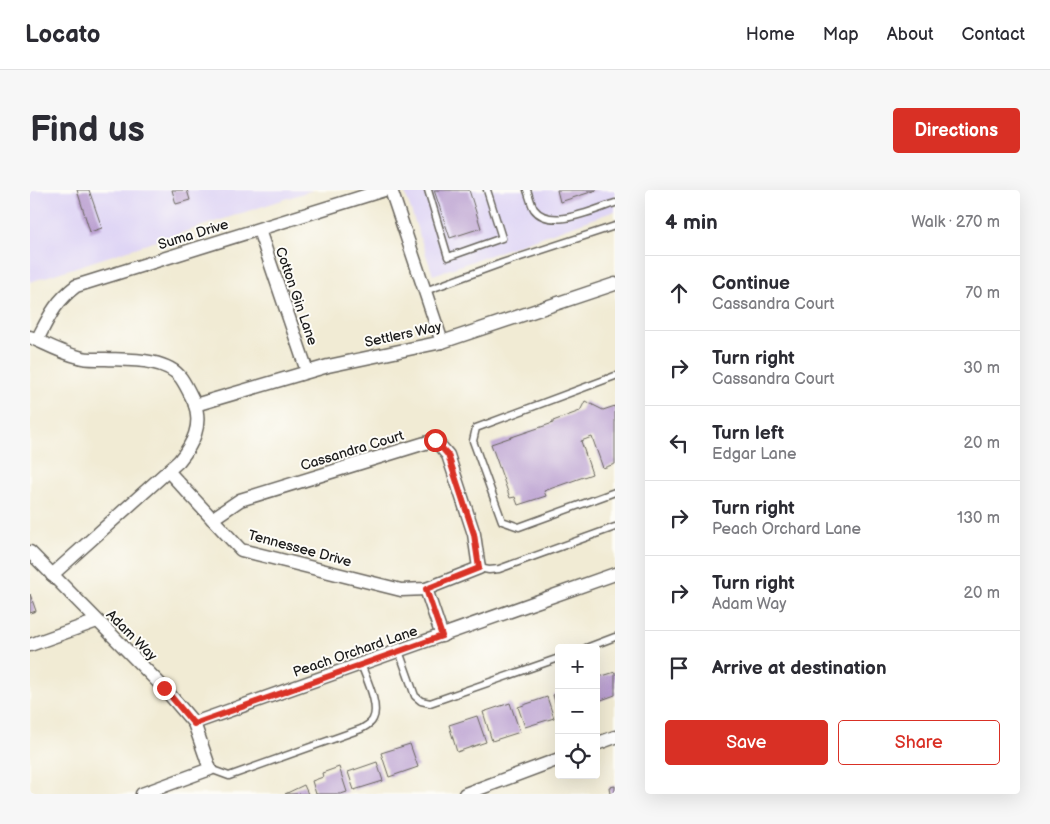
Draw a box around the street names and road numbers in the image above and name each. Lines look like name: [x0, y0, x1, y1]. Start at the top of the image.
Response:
street label: Suma Drive: [156, 216, 230, 253]
street label: Cotton Gin Lane: [272, 245, 321, 348]
street label: Settlers Way: [363, 318, 444, 351]
street label: Cassandra Court: [298, 426, 407, 474]
street label: Tennessee Drive: [246, 526, 354, 570]
street label: Adam Way: [103, 606, 161, 665]
street label: Peach Orchard Lane: [291, 622, 420, 681]

